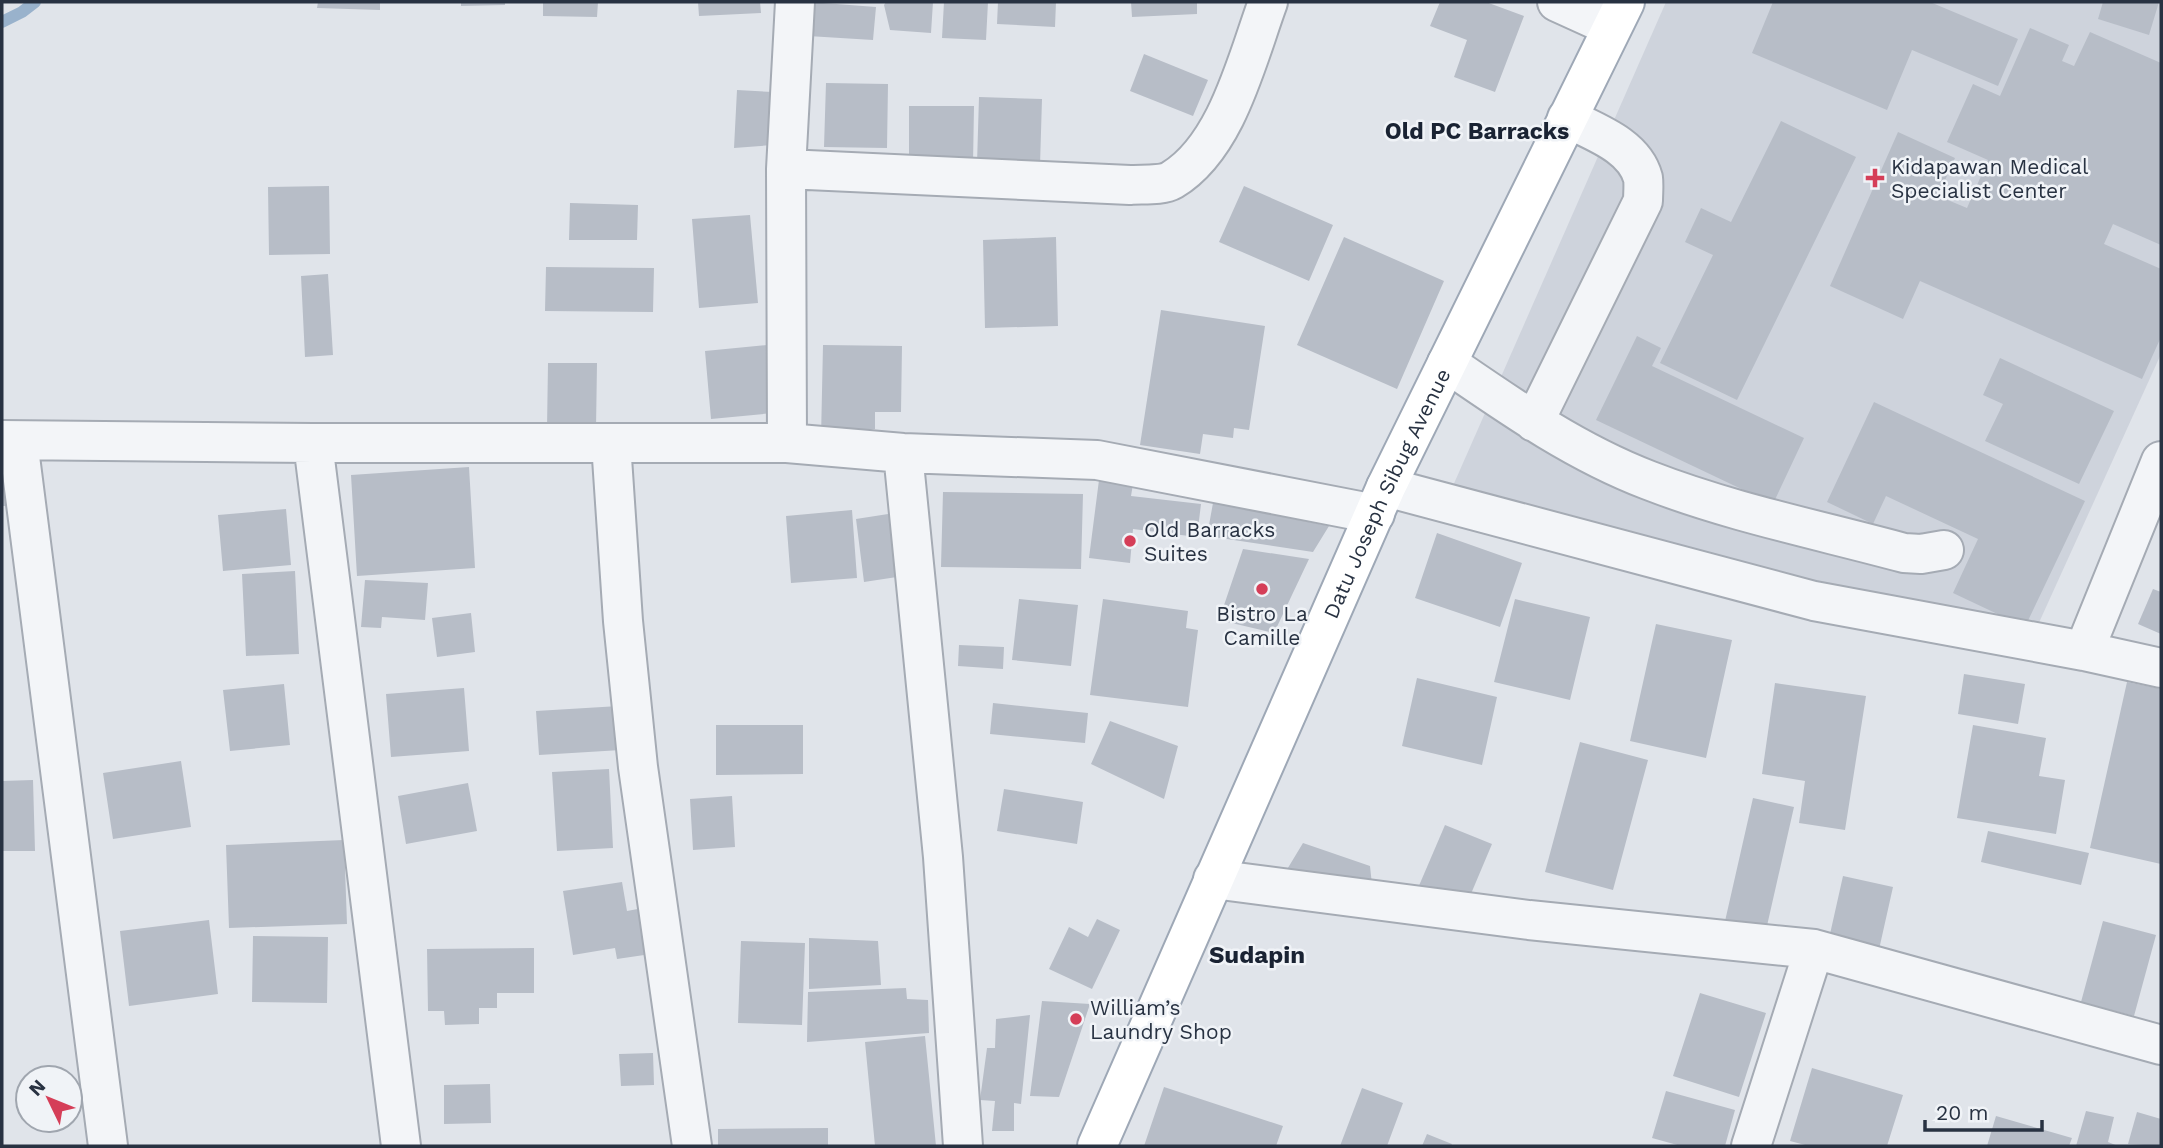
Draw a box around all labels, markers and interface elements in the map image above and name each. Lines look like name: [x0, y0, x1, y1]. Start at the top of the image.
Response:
district label: Old PC Barracks: [1385, 118, 1569, 145]
place label: Kidapawan Medical Specialist Center: [1891, 154, 2089, 203]
marker: Kidapawan Medical Specialist Center: [1865, 168, 1885, 188]
street label: Datu Joseph Sibug Avenue: [1318, 364, 1455, 622]
place label: Old Barracks Suites: [1144, 517, 1275, 566]
marker: Old Barracks Suites: [1122, 533, 1138, 549]
marker: Bistro La Camille: [1254, 581, 1270, 597]
place label: Bistro La Camille: [1216, 601, 1308, 650]
district label: Sudapin: [1209, 941, 1305, 969]
place label: William’s Laundry Shop: [1090, 995, 1232, 1044]
marker: William’s Laundry Shop: [1068, 1011, 1084, 1027]
north arrow: [14, 1064, 84, 1134]
text: N: [24, 1075, 50, 1101]
scale bar: [1925, 1088, 2042, 1132]
text: 20 m: [1936, 1100, 1988, 1125]

